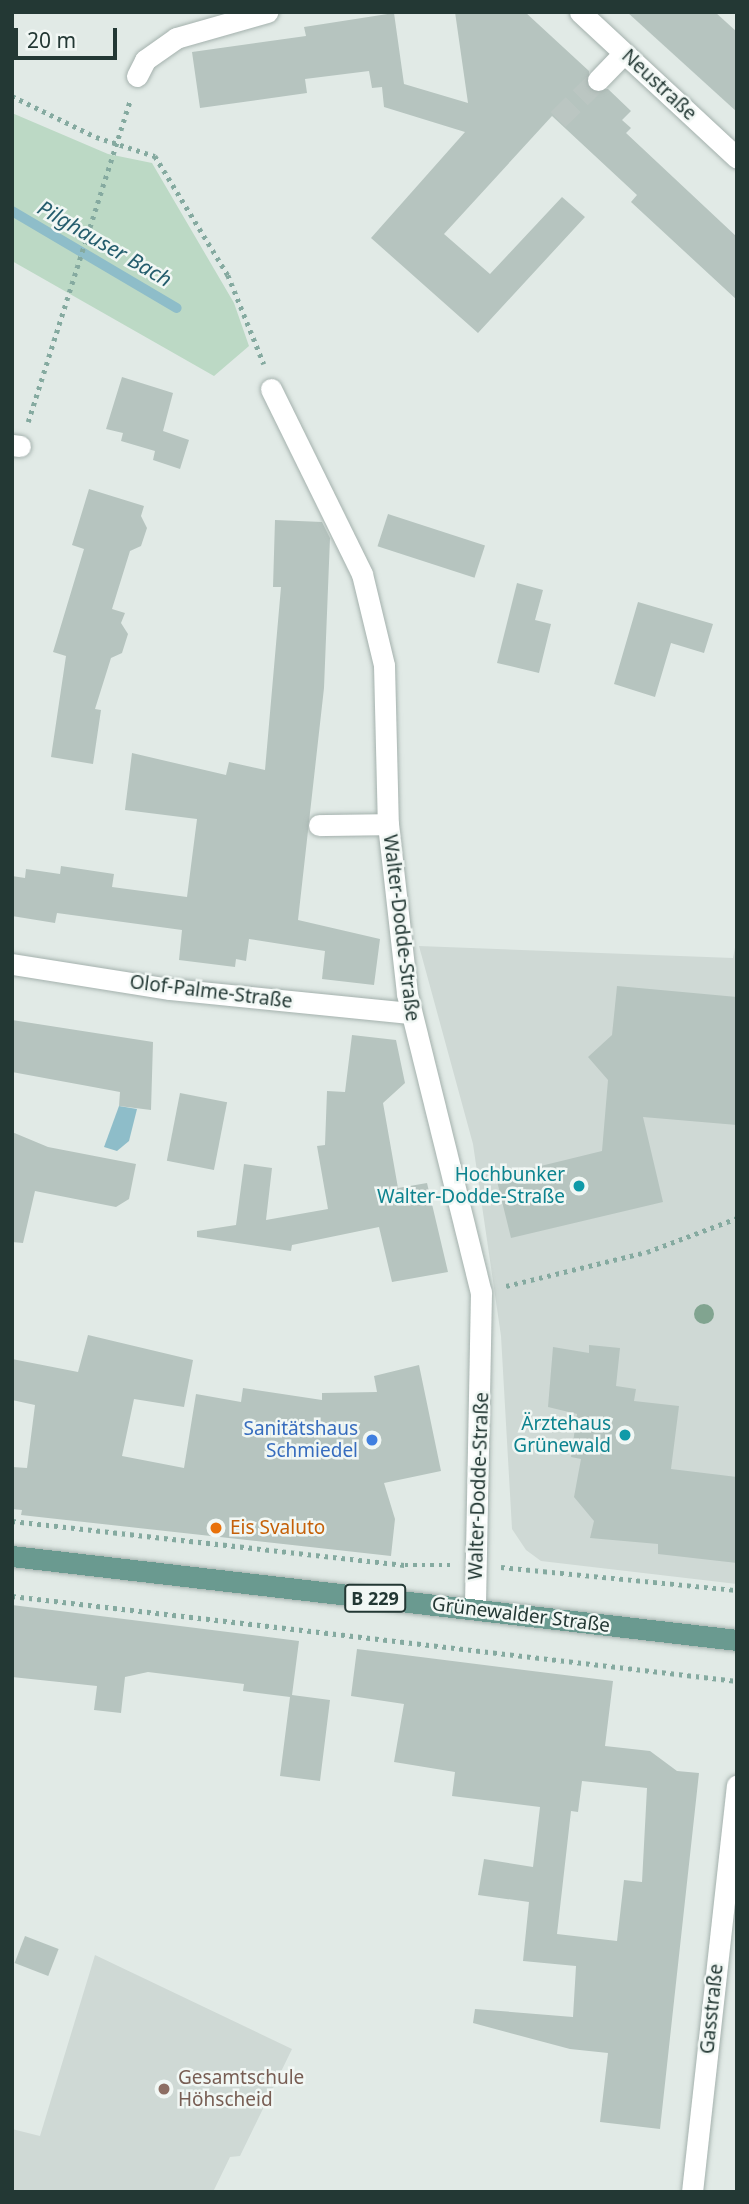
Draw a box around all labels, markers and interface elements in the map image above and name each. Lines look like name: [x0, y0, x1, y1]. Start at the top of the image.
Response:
scale bar: [18, 14, 121, 58]
text: 20 m: [27, 26, 76, 54]
street label: Neustraße: [617, 45, 701, 125]
water label: Pilghauser Bach: [33, 194, 177, 292]
street label: Walter-Dodde-Straße: [378, 833, 424, 1023]
street label: Olof-Palme-Straße: [128, 971, 294, 1013]
place label: Hochbunker Walter-Dodde-Straße: [377, 1164, 565, 1208]
marker: Hochbunker Walter-Dodde-Straße: [571, 1178, 587, 1194]
street label: Walter-Dodde-Straße: [464, 1392, 494, 1580]
place label: Ärztehaus Grünewald: [513, 1413, 611, 1457]
place label: Sanitätshaus Schmiedel: [244, 1418, 358, 1462]
marker: Ärztehaus Grünewald: [617, 1427, 633, 1443]
marker: Sanitätshaus Schmiedel: [364, 1432, 380, 1448]
place label: Eis Svaluto: [230, 1517, 325, 1539]
marker: Eis Svaluto: [208, 1520, 224, 1536]
road number: B 229: [344, 1583, 406, 1612]
street label: Grünewalder Straße: [431, 1593, 611, 1637]
street label: Gasstraße: [696, 1963, 728, 2055]
place label: Gesamtschule Höhscheid: [178, 2067, 304, 2111]
marker: Gesamtschule Höhscheid: [156, 2081, 172, 2097]

